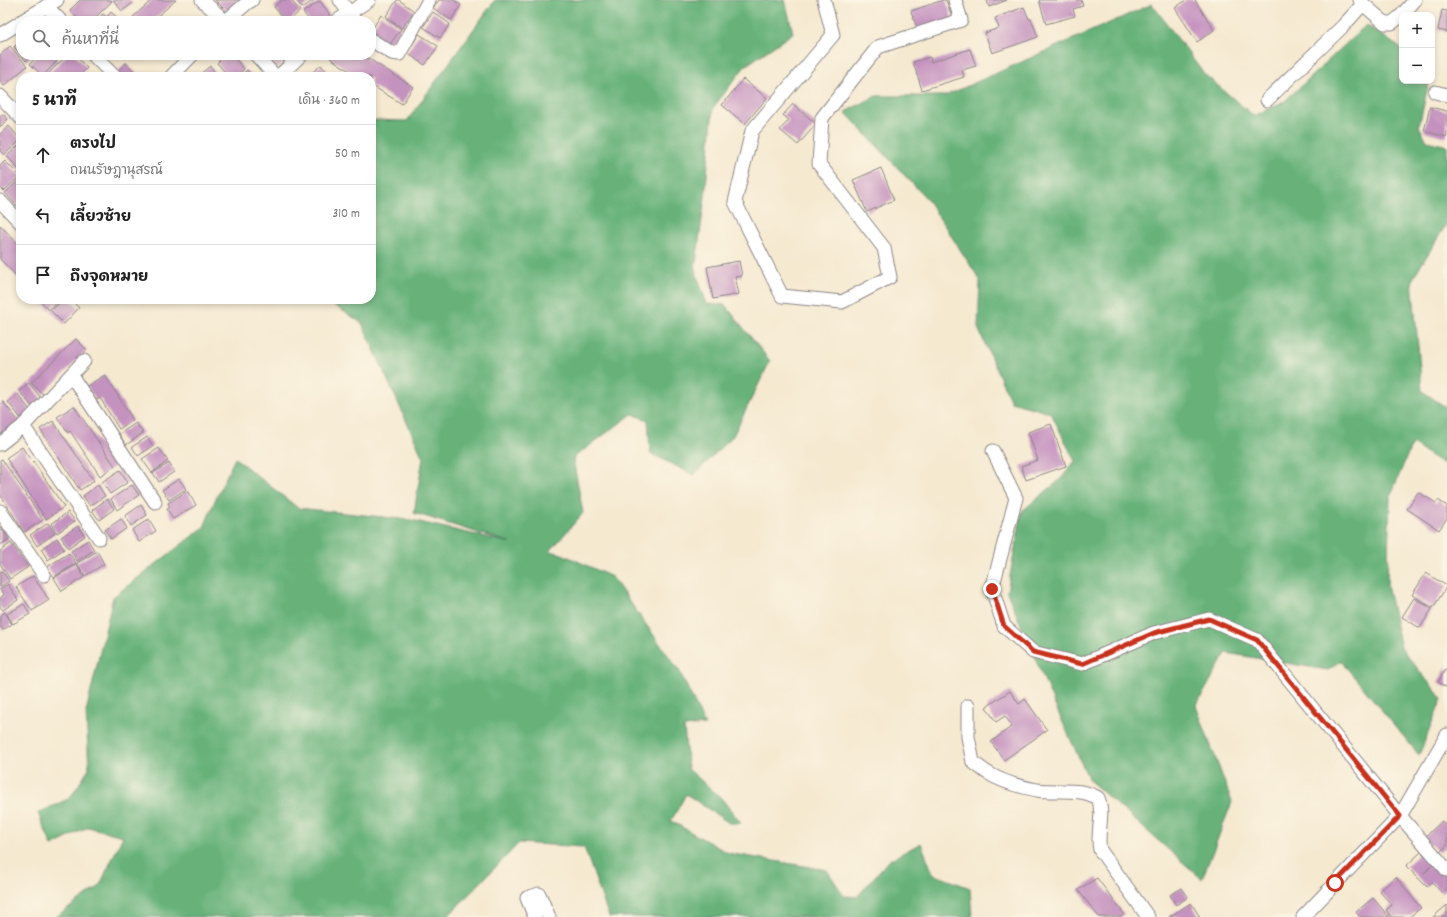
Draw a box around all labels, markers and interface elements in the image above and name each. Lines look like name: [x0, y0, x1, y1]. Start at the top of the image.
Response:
map controls: [1399, 12, 1435, 84]
button: +: [1399, 12, 1435, 48]
search box: [16, 16, 376, 60]
icon: search: [30, 27, 52, 49]
text: ค้นหาที่นี่: [62, 30, 119, 52]
button: −: [1399, 48, 1435, 84]
text: 5 นาที: [32, 90, 77, 114]
text: เดิน · 360 m: [298, 92, 360, 111]
text: ตรงไป: [70, 134, 116, 156]
icon: ahead: [32, 144, 54, 166]
text: 50 m: [335, 145, 360, 164]
text: ถนนรัษฎานุสรณ์: [70, 162, 163, 181]
icon: left: [32, 204, 54, 226]
text: 310 m: [332, 205, 360, 224]
text: เลี้ยวซ้าย: [70, 207, 131, 229]
icon: arrive: [32, 264, 54, 286]
text: ถึงจุดหมาย: [70, 267, 148, 289]
route end: [983, 580, 1001, 598]
route start: [1326, 874, 1344, 892]

